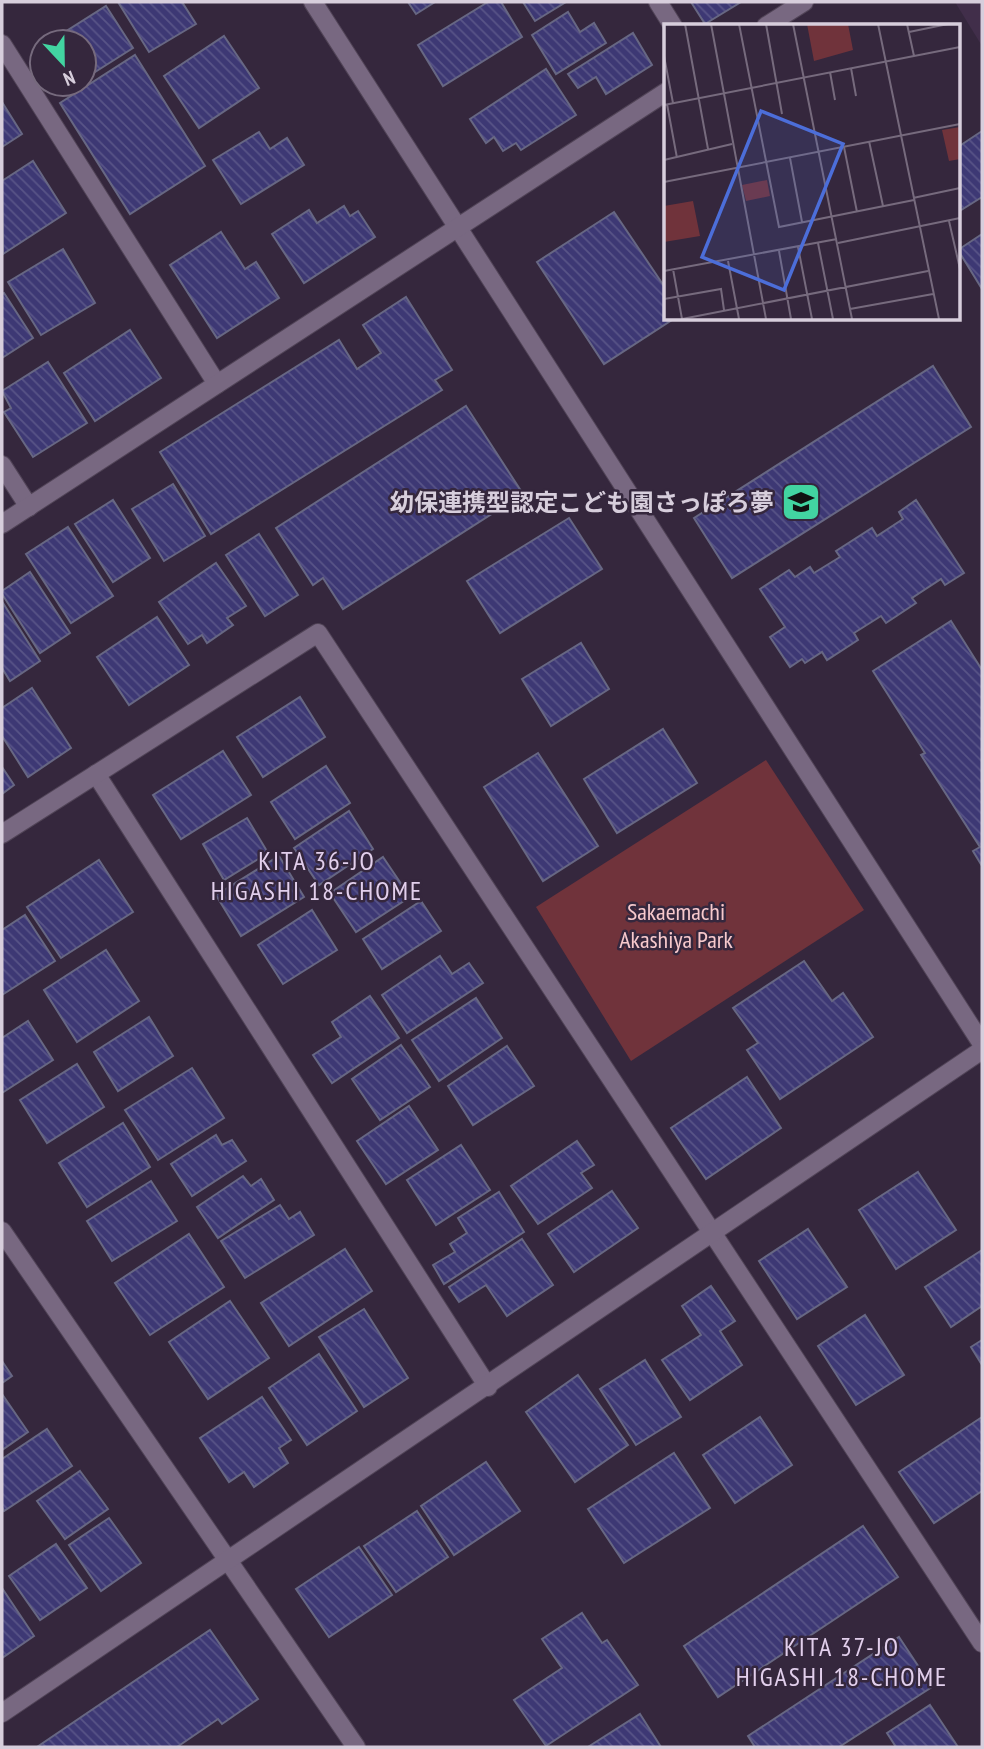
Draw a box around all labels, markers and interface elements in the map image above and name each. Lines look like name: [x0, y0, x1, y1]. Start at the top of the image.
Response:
inset map: [664, 24, 960, 320]
north arrow: [28, 28, 98, 98]
text: N: [60, 66, 79, 92]
school or university icon: 幼保連携型認定こども園さっぽろ夢: [780, 481, 822, 523]
place label: 幼保連携型認定こども園さっぽろ夢: [390, 487, 774, 518]
district label: KITA 36-JO HIGASHI 18-CHOME: [211, 844, 423, 907]
park label: Sakaemachi Akashiya Park: [619, 896, 733, 955]
district label: KITA 37-JO HIGASHI 18-CHOME: [736, 1630, 948, 1693]

